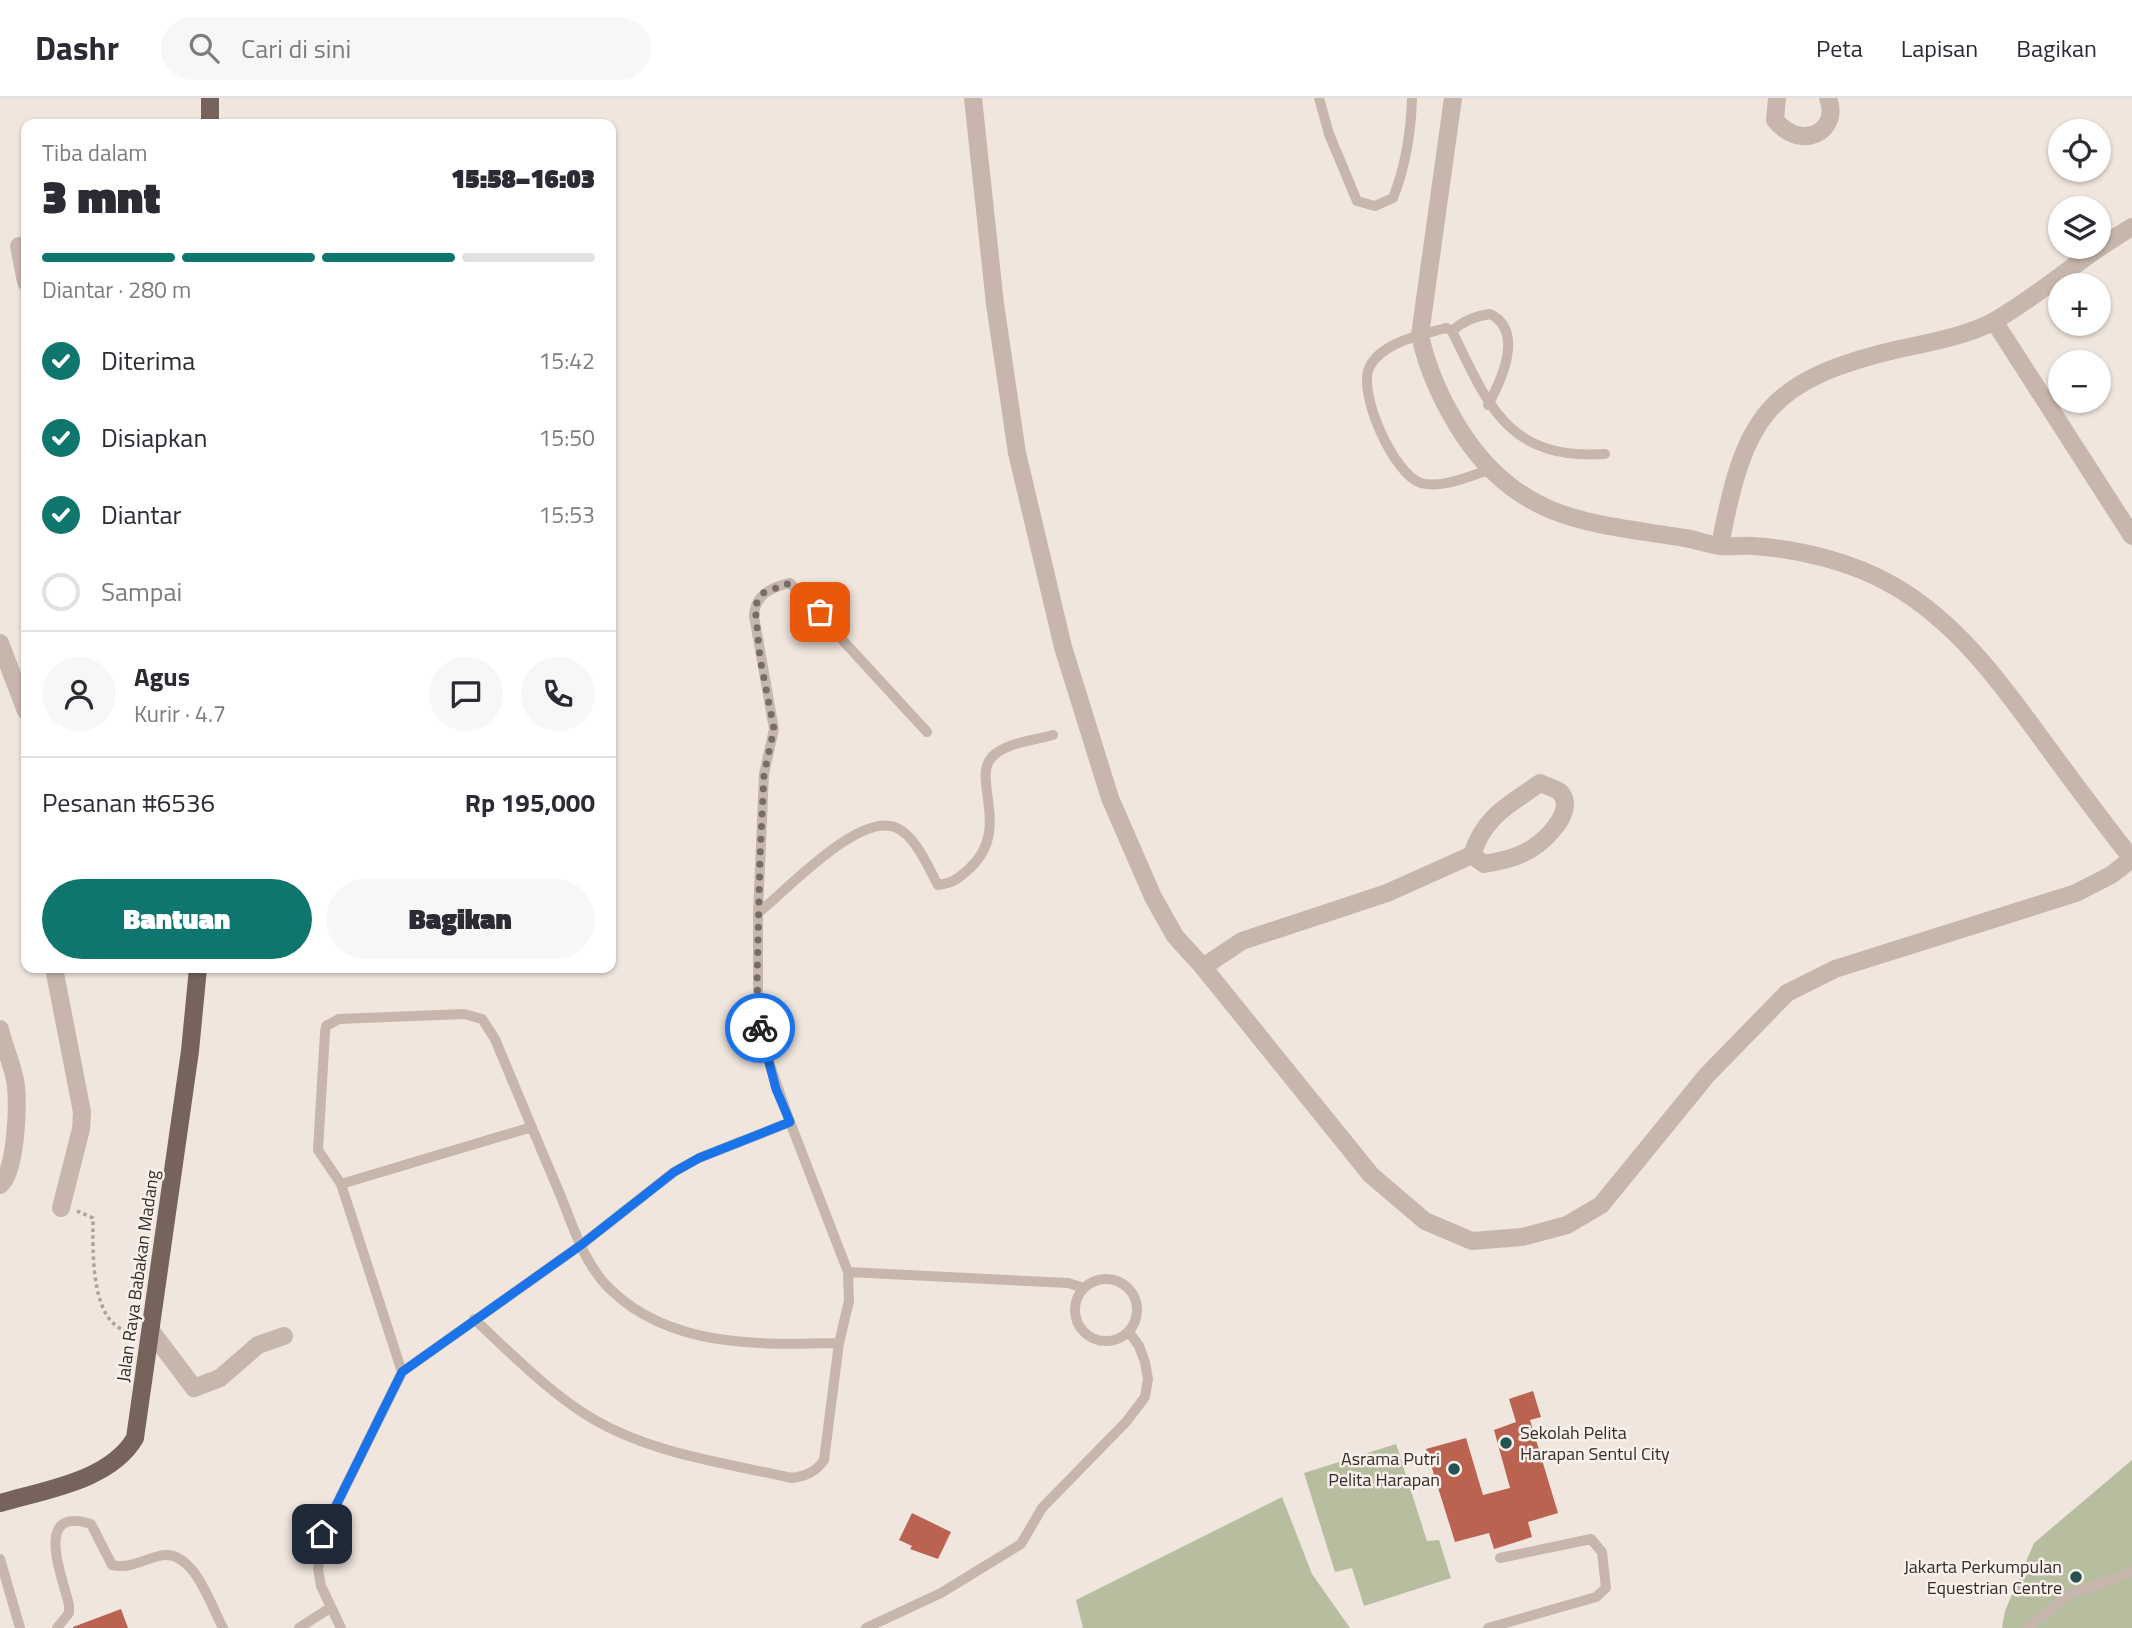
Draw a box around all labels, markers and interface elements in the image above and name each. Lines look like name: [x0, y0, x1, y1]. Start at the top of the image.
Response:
search box: [161, 17, 651, 80]
text: Dashr: [35, 23, 119, 73]
icon: search: [185, 29, 223, 67]
text: Cari di sini: [241, 29, 351, 68]
text: Peta: [1816, 30, 1863, 66]
text: Lapisan: [1901, 30, 1978, 66]
text: Bagikan: [2016, 30, 2097, 66]
map controls: [2048, 119, 2111, 413]
button: locate: [2048, 119, 2111, 182]
text: Tiba dalam: [42, 135, 148, 170]
text: 15:58–16:03: [451, 159, 595, 198]
text: 3 mnt: [42, 161, 160, 231]
button: layers: [2048, 196, 2111, 259]
text: Diantar · 280 m: [42, 272, 191, 307]
button: +: [2048, 273, 2111, 336]
text: Diterima: [101, 341, 195, 380]
icon: check: [42, 342, 80, 380]
text: 15:42: [538, 343, 595, 378]
button: −: [2048, 350, 2111, 413]
text: Disiapkan: [101, 418, 207, 457]
icon: check: [42, 419, 80, 457]
text: 15:50: [538, 420, 595, 455]
text: Diantar: [101, 495, 182, 534]
icon: check: [42, 496, 80, 534]
text: 15:53: [538, 497, 595, 532]
text: Sampai: [101, 572, 182, 611]
pin: [790, 582, 850, 642]
icon: bag: [801, 593, 839, 631]
button: person: [42, 657, 116, 731]
text: Agus: [134, 657, 190, 696]
button: chat: [429, 657, 503, 731]
button: phone: [521, 657, 595, 731]
text: Kurir · 4.7: [134, 696, 226, 731]
text: Pesanan #6536: [42, 783, 215, 822]
text: Rp 195,000: [465, 783, 595, 822]
button: Bantuan: [42, 879, 312, 959]
button: Bagikan: [326, 879, 595, 959]
courier: [725, 993, 795, 1063]
icon: bike: [741, 1009, 779, 1047]
street label: Jalan Raya Babakan Madang: [109, 1168, 166, 1384]
place label: Sekolah Pelita Harapan Sentul City: [1520, 1419, 1670, 1467]
marker: Sekolah Pelita Harapan Sentul City: [1498, 1435, 1514, 1451]
place label: Asrama Putri Pelita Harapan: [1328, 1445, 1440, 1493]
marker: Asrama Putri Pelita Harapan: [1446, 1461, 1462, 1477]
pin: [292, 1504, 352, 1564]
icon: home: [303, 1515, 341, 1553]
place label: Jakarta Perkumpulan Equestrian Centre: [1904, 1553, 2062, 1601]
marker: Jakarta Perkumpulan Equestrian Centre: [2068, 1569, 2084, 1585]

